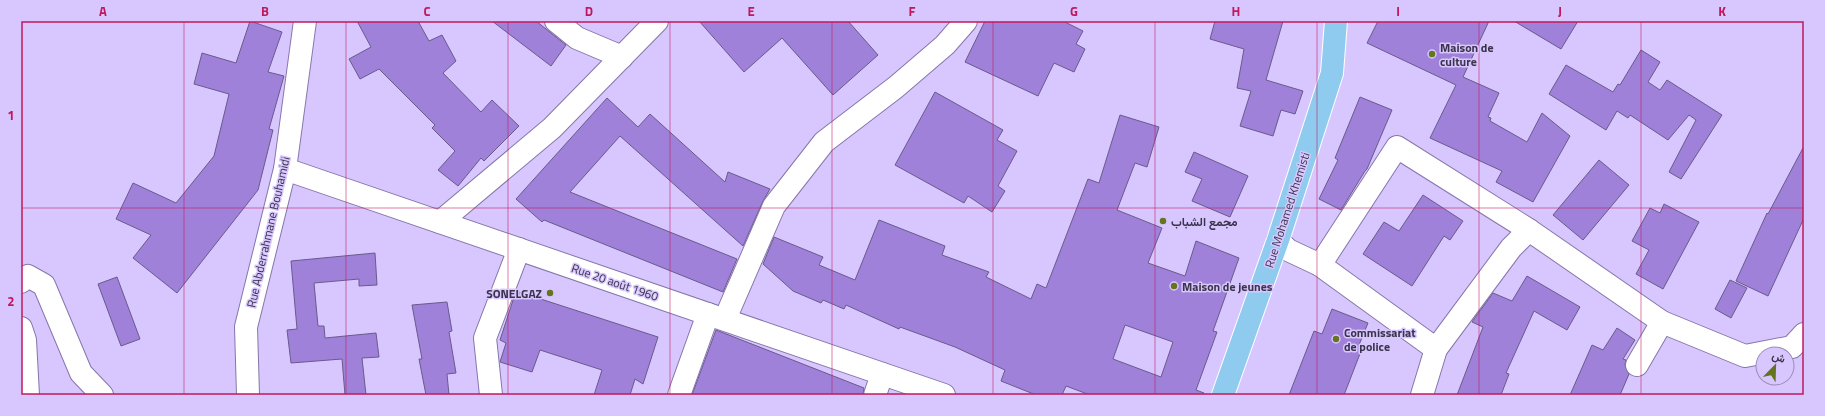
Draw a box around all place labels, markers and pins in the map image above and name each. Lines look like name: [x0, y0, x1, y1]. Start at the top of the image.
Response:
place label: Maison de culture: [1440, 38, 1494, 71]
marker: Maison de culture: [1427, 49, 1437, 59]
place label: مجمع الشباب: [1171, 212, 1238, 231]
marker: مجمع الشباب: [1158, 216, 1168, 226]
place label: Maison de jeunes: [1182, 277, 1273, 296]
marker: Maison de jeunes: [1169, 281, 1179, 291]
place label: SONELGAZ: [486, 284, 542, 303]
marker: SONELGAZ: [545, 288, 555, 298]
place label: Commissariat de police: [1344, 323, 1416, 356]
marker: Commissariat de police: [1331, 334, 1341, 344]

